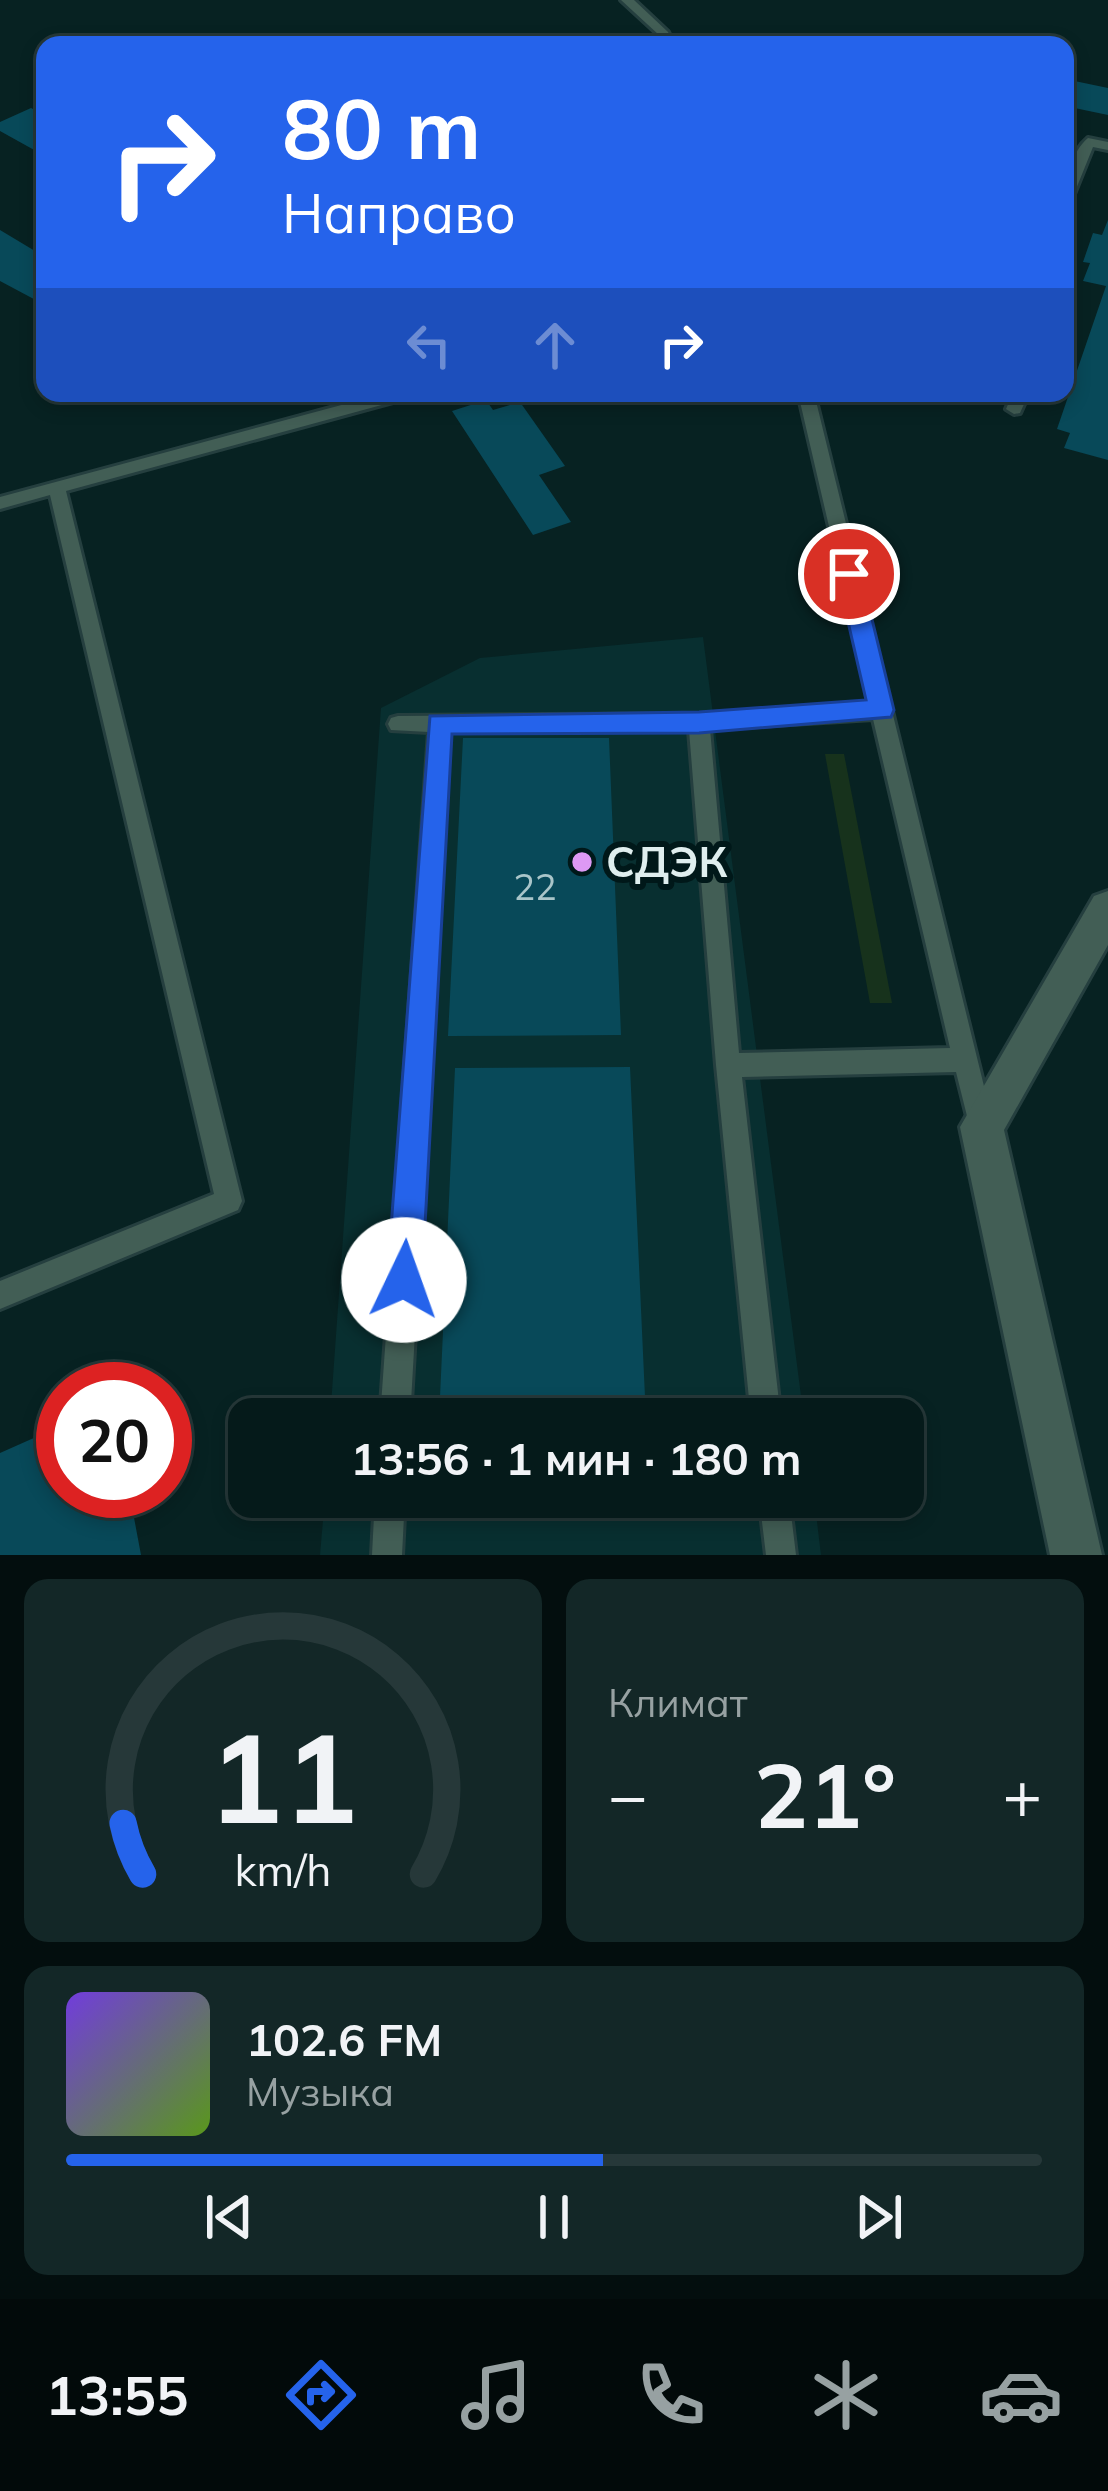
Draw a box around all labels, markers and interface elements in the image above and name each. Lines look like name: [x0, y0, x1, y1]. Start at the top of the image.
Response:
text: 80 m: [282, 75, 481, 180]
icon: right: [84, 84, 240, 240]
text: Направо: [282, 179, 516, 247]
icon: left: [396, 312, 462, 378]
icon: ahead: [522, 312, 588, 378]
icon: right: [648, 312, 714, 378]
pin: [798, 523, 900, 625]
icon: arrive: [816, 541, 882, 607]
place label: СДЭК: [606, 835, 728, 888]
marker: СДЭК: [569, 849, 595, 875]
house number: 22: [513, 864, 557, 909]
position arrow: [341, 1217, 467, 1343]
speed limit sign: 20: [36, 1362, 192, 1518]
text: 13:56 · 1 мин · 180 m: [350, 1430, 802, 1486]
text: Климат: [608, 1678, 748, 1727]
text: 11: [208, 1698, 358, 1854]
text: 21°: [754, 1738, 896, 1851]
text: −: [608, 1753, 648, 1836]
text: +: [1002, 1753, 1042, 1836]
text: km/h: [234, 1842, 332, 1896]
text: 102.6 FM: [246, 2011, 442, 2067]
text: Музыка: [246, 2067, 394, 2116]
icon: previous: [196, 2184, 262, 2250]
icon: pause: [521, 2184, 587, 2250]
icon: next: [846, 2184, 912, 2250]
icon: directions: [279, 2353, 363, 2437]
icon: music: [454, 2353, 538, 2437]
icon: phone: [629, 2353, 713, 2437]
icon: climate: [804, 2353, 888, 2437]
icon: car: [979, 2353, 1063, 2437]
text: 13:55: [45, 2361, 188, 2429]

